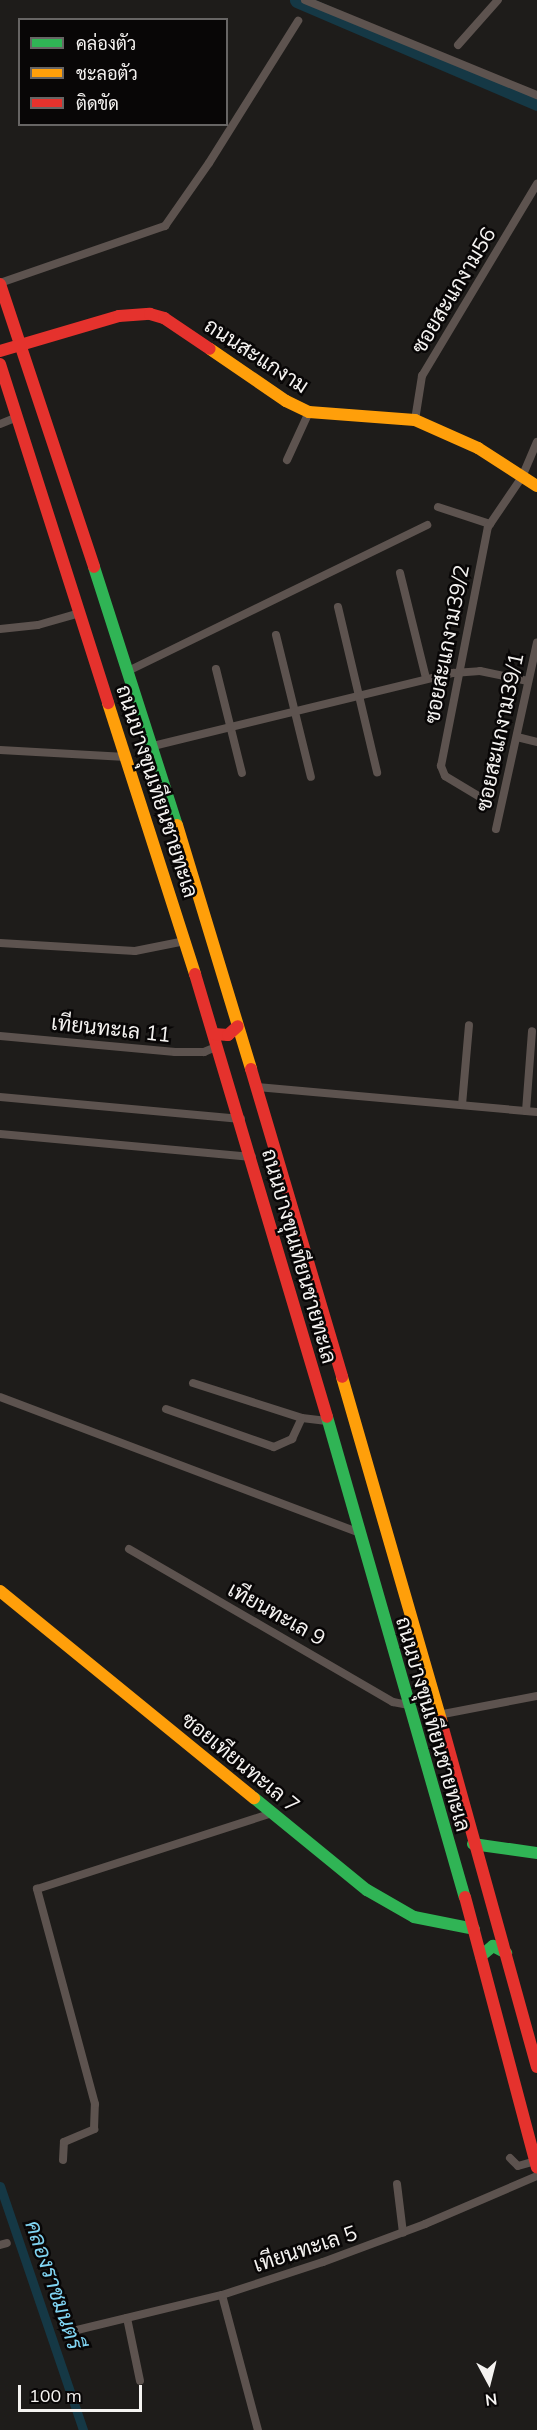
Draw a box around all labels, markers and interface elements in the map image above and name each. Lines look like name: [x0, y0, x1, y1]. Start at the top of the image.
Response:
legend: [18, 18, 228, 126]
text: คล่องตัว: [76, 32, 136, 55]
text: ชะลอตัว: [76, 62, 138, 85]
text: ติดขัด: [76, 92, 119, 115]
street label: ซอยสะแกงาม56: [405, 222, 501, 358]
street label: ถนนสะแกงาม: [200, 312, 314, 398]
street label: ซอยสะแกงาม39/2: [418, 562, 474, 726]
street label: ซอยสะแกงาม39/1: [470, 650, 528, 814]
street label: ถนนบางขุนเทียนชายทะเล: [112, 681, 204, 901]
street label: เทียนทะเล 11: [50, 1009, 172, 1047]
street label: ถนนบางขุนเทียนชายทะเล: [257, 1146, 343, 1366]
street label: เทียนทะเล 9: [224, 1576, 330, 1650]
street label: ถนนบางขุนเทียนชายทะเล: [391, 1614, 477, 1834]
street label: ซอยเทียนทะเล 7: [177, 1707, 305, 1817]
water label: คลองราชมนตรี: [20, 2217, 88, 2353]
street label: เทียนทะเล 5: [250, 2219, 360, 2277]
north arrow: [459, 2352, 519, 2412]
scale bar: [21, 2373, 146, 2411]
text: 100 m: [29, 2384, 82, 2407]
text: N: [484, 2389, 498, 2411]

